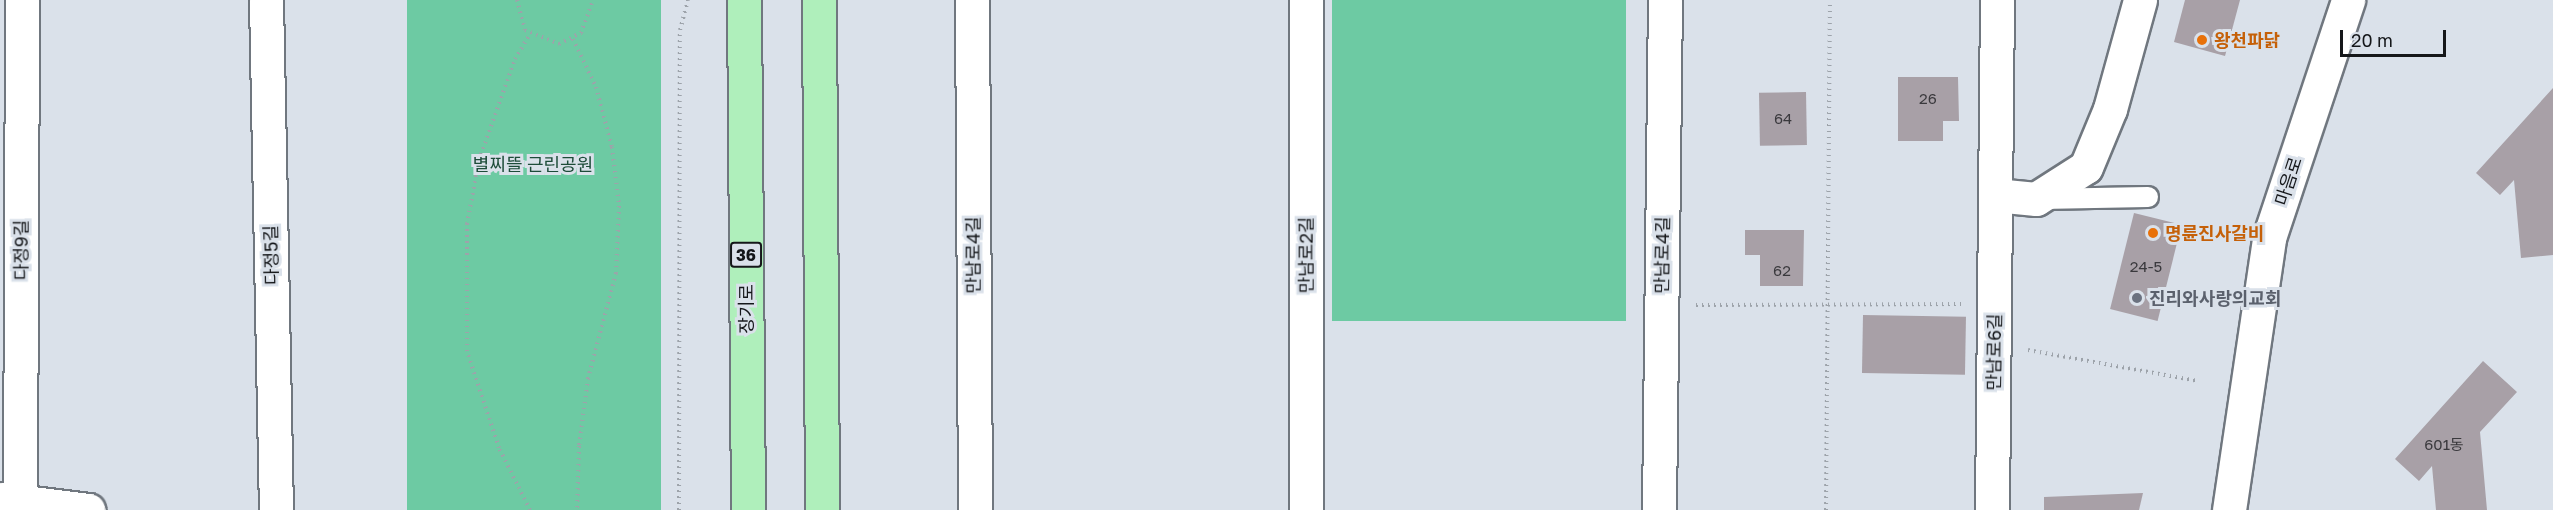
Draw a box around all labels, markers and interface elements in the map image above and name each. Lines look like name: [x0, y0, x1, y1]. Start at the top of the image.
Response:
scale bar: [2343, 18, 2450, 56]
place label: 왕천파닭: [2214, 29, 2280, 51]
text: 20 m: [2351, 29, 2393, 51]
marker: 왕천파닭: [2195, 33, 2209, 47]
house number: 26: [1919, 90, 1937, 108]
house number: 64: [1774, 110, 1792, 128]
park label: 별찌뜰 근린공원: [473, 153, 593, 175]
street label: 마음로: [2270, 154, 2306, 208]
street label: 만남로4길: [962, 216, 984, 294]
street label: 만남로4길: [1651, 216, 1673, 294]
street label: 만남로2길: [1295, 217, 1317, 293]
street label: 다정9길: [10, 220, 32, 280]
place label: 명륜진사갈비: [2165, 222, 2264, 244]
street label: 다정5길: [260, 225, 282, 285]
marker: 명륜진사갈비: [2146, 226, 2160, 240]
road number: 36: [730, 242, 762, 268]
house number: 24-5: [2130, 258, 2162, 276]
house number: 62: [1773, 262, 1791, 280]
street label: 장기로: [735, 284, 757, 334]
place label: 진리와사랑의교회: [2149, 287, 2281, 309]
marker: 진리와사랑의교회: [2130, 291, 2144, 305]
street label: 만남로6길: [1983, 313, 2005, 391]
house number: 601동: [2424, 436, 2464, 454]

